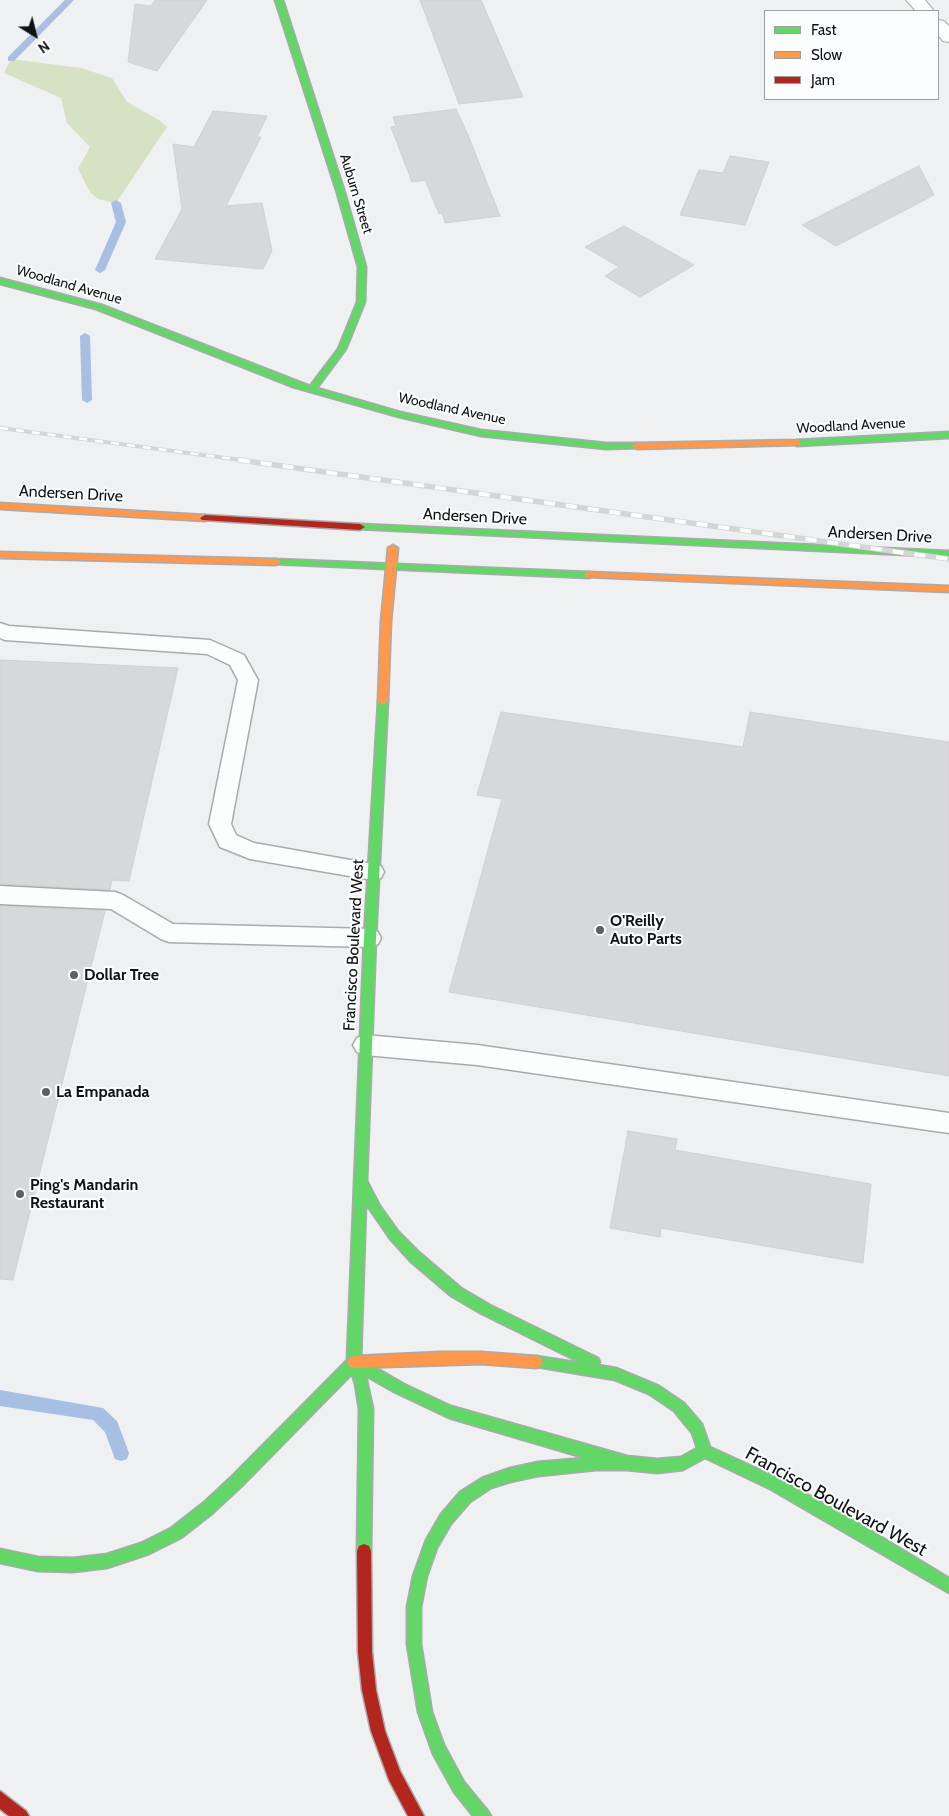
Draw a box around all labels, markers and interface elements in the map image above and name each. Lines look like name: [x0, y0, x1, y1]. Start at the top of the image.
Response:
north arrow: [10, 10, 60, 60]
legend: [764, 10, 939, 100]
text: Fast: [811, 21, 836, 39]
text: N: [35, 37, 53, 57]
text: Slow: [811, 46, 842, 64]
text: Jam: [811, 71, 835, 89]
street label: Auburn Street: [336, 152, 376, 236]
street label: Woodland Avenue: [14, 262, 124, 308]
street label: Woodland Avenue: [397, 389, 507, 429]
street label: Woodland Avenue: [796, 415, 906, 437]
street label: Andersen Drive: [18, 482, 124, 506]
street label: Andersen Drive: [422, 505, 528, 529]
street label: Andersen Drive: [827, 523, 933, 547]
street label: Francisco Boulevard West: [340, 859, 368, 1031]
place label: O'Reilly Auto Parts: [610, 911, 682, 949]
marker: O'Reilly Auto Parts: [594, 924, 606, 936]
place label: Dollar Tree: [84, 965, 159, 985]
marker: Dollar Tree: [68, 969, 80, 981]
place label: La Empanada: [56, 1082, 150, 1102]
marker: La Empanada: [40, 1086, 52, 1098]
place label: Ping's Mandarin Restaurant: [30, 1175, 138, 1213]
marker: Ping's Mandarin Restaurant: [14, 1188, 26, 1200]
street label: Francisco Boulevard West: [741, 1442, 931, 1562]

